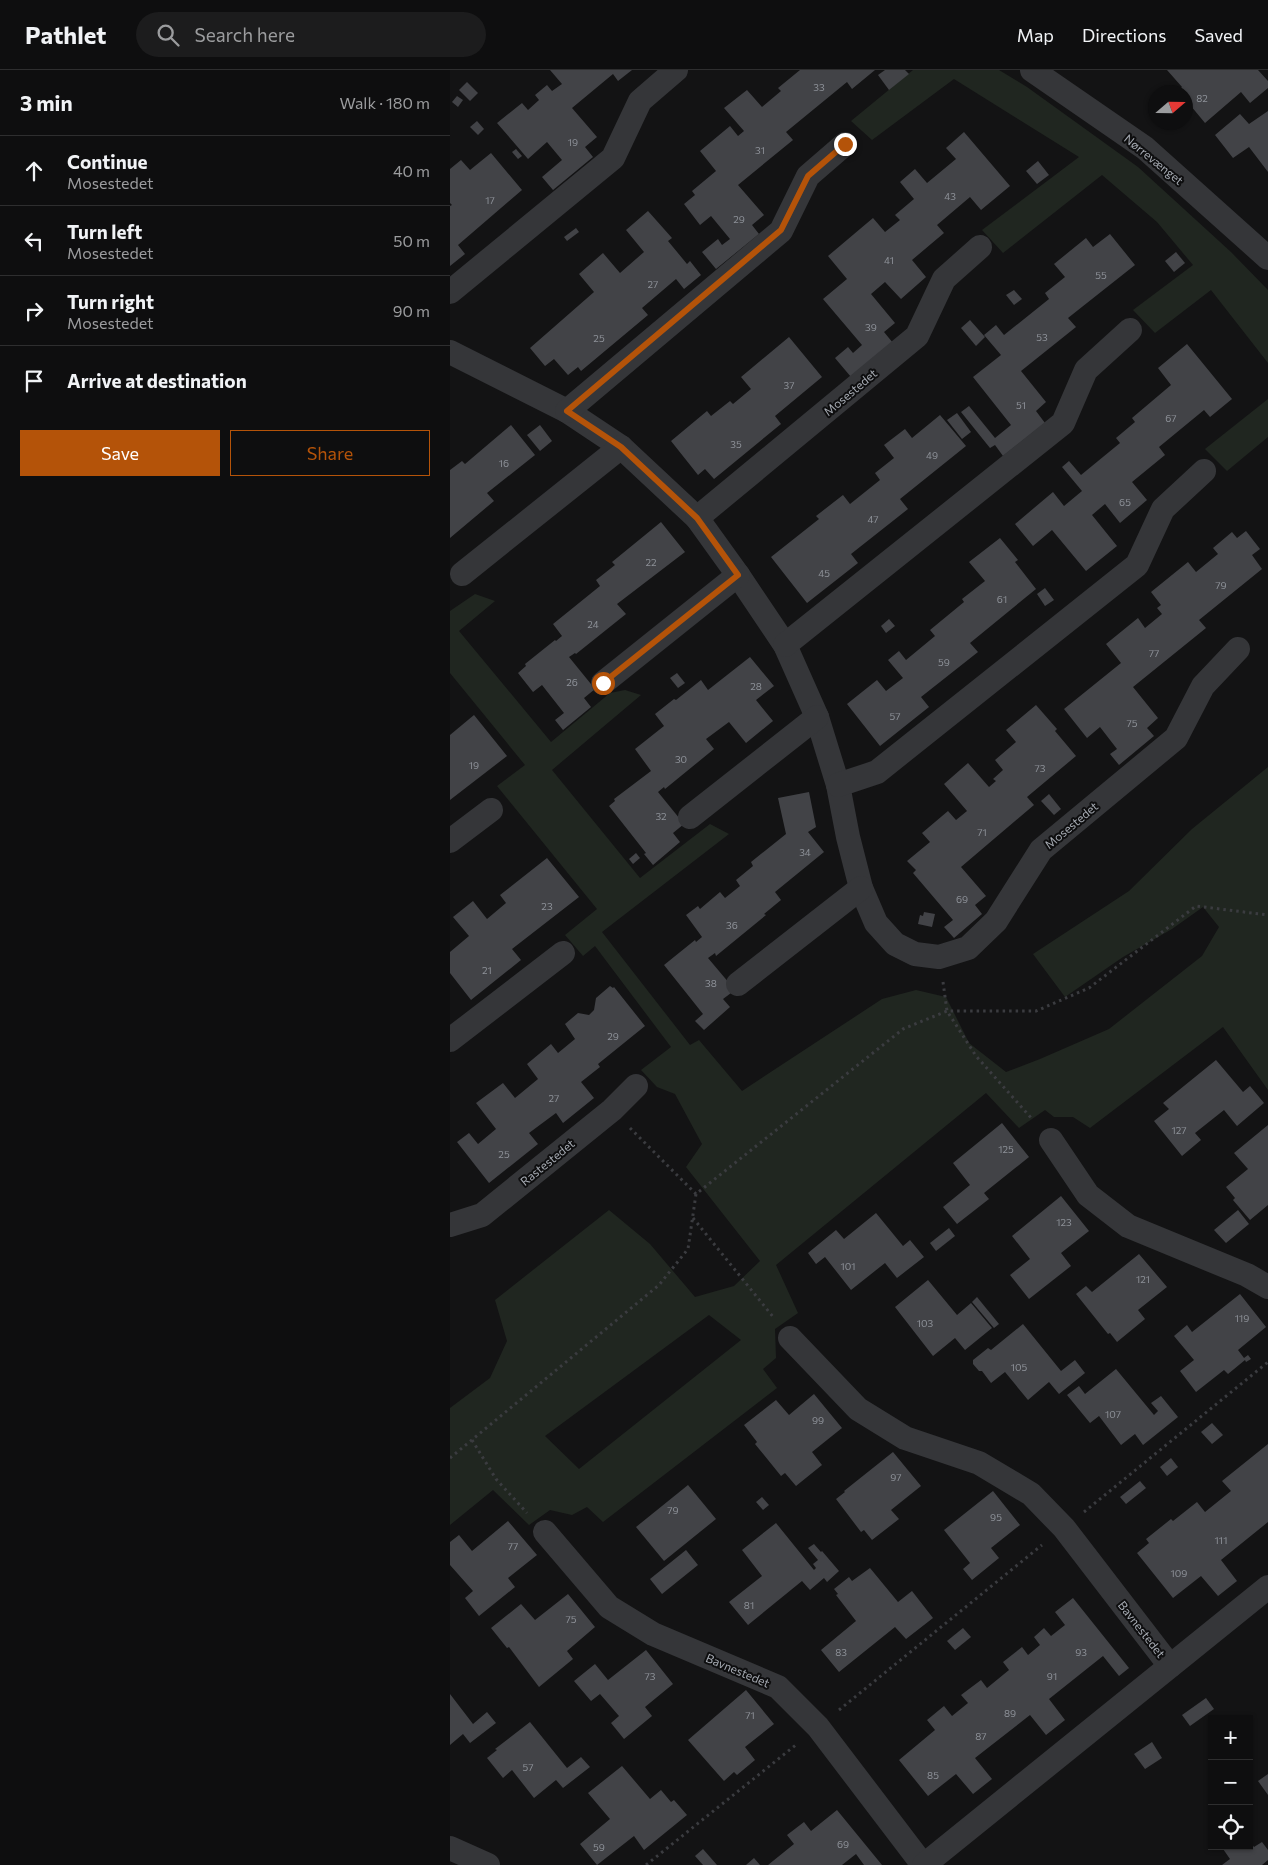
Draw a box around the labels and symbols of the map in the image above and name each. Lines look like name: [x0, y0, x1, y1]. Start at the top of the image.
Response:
house number: 33: [813, 81, 825, 93]
north arrow: [1148, 85, 1193, 130]
house number: 82: [1196, 92, 1208, 104]
street label: Nørrevænget: [1122, 131, 1186, 187]
route end: [834, 133, 857, 156]
house number: 19: [568, 136, 578, 148]
house number: 31: [755, 144, 765, 156]
house number: 43: [944, 190, 956, 202]
house number: 17: [485, 194, 495, 206]
house number: 29: [733, 213, 745, 225]
house number: 41: [884, 254, 894, 266]
house number: 55: [1095, 269, 1107, 281]
house number: 27: [648, 278, 658, 290]
house number: 39: [865, 321, 877, 333]
house number: 53: [1036, 331, 1048, 343]
house number: 25: [593, 332, 605, 344]
street label: Mosestedet: [821, 366, 879, 418]
house number: 37: [784, 379, 794, 391]
house number: 51: [1016, 399, 1026, 411]
house number: 67: [1165, 412, 1177, 424]
house number: 35: [730, 438, 742, 450]
house number: 49: [926, 449, 938, 461]
house number: 16: [499, 457, 509, 469]
house number: 65: [1119, 496, 1131, 508]
house number: 47: [867, 513, 879, 525]
house number: 22: [645, 556, 657, 568]
house number: 45: [818, 567, 830, 579]
house number: 79: [1215, 579, 1227, 591]
house number: 61: [997, 593, 1007, 605]
house number: 24: [587, 618, 599, 630]
house number: 77: [1149, 647, 1159, 659]
house number: 59: [938, 656, 950, 668]
route start: [592, 672, 615, 695]
house number: 26: [566, 676, 578, 688]
house number: 28: [750, 680, 762, 692]
house number: 57: [889, 710, 901, 722]
house number: 75: [1127, 717, 1138, 729]
house number: 30: [675, 753, 687, 765]
house number: 19: [469, 759, 479, 771]
house number: 73: [1035, 762, 1046, 774]
street label: Mosestedet: [1042, 799, 1100, 851]
house number: 32: [655, 810, 667, 822]
house number: 71: [977, 826, 987, 838]
house number: 34: [799, 846, 811, 858]
house number: 69: [956, 893, 968, 905]
house number: 23: [541, 900, 553, 912]
house number: 36: [726, 919, 738, 931]
house number: 21: [482, 964, 492, 976]
house number: 38: [705, 977, 717, 989]
house number: 29: [607, 1030, 619, 1042]
house number: 27: [549, 1092, 559, 1104]
house number: 127: [1171, 1124, 1187, 1136]
street label: Rastestedet: [517, 1136, 577, 1188]
house number: 125: [998, 1143, 1014, 1155]
house number: 25: [498, 1148, 510, 1160]
house number: 123: [1056, 1216, 1072, 1228]
house number: 101: [840, 1260, 856, 1272]
house number: 121: [1136, 1273, 1150, 1285]
house number: 119: [1235, 1312, 1249, 1324]
house number: 103: [917, 1317, 934, 1329]
house number: 105: [1011, 1361, 1028, 1373]
house number: 107: [1105, 1408, 1121, 1420]
house number: 99: [812, 1414, 824, 1426]
house number: 97: [890, 1471, 902, 1483]
house number: 79: [667, 1504, 679, 1516]
house number: 95: [990, 1511, 1002, 1523]
house number: 111: [1215, 1534, 1227, 1546]
house number: 77: [508, 1540, 518, 1552]
house number: 109: [1171, 1567, 1187, 1579]
street label: Bavnestedet: [1116, 1598, 1168, 1660]
house number: 81: [744, 1599, 754, 1611]
house number: 75: [566, 1613, 577, 1625]
house number: 83: [835, 1646, 847, 1658]
house number: 93: [1075, 1646, 1087, 1658]
street label: Bavnestedet: [704, 1650, 772, 1690]
house number: 73: [645, 1670, 656, 1682]
house number: 91: [1047, 1670, 1057, 1682]
house number: 89: [1004, 1707, 1016, 1719]
house number: 71: [745, 1709, 755, 1721]
house number: 87: [975, 1730, 987, 1742]
house number: 57: [522, 1761, 534, 1773]
house number: 85: [927, 1769, 939, 1781]
house number: 69: [837, 1838, 849, 1850]
house number: 59: [593, 1841, 605, 1853]

